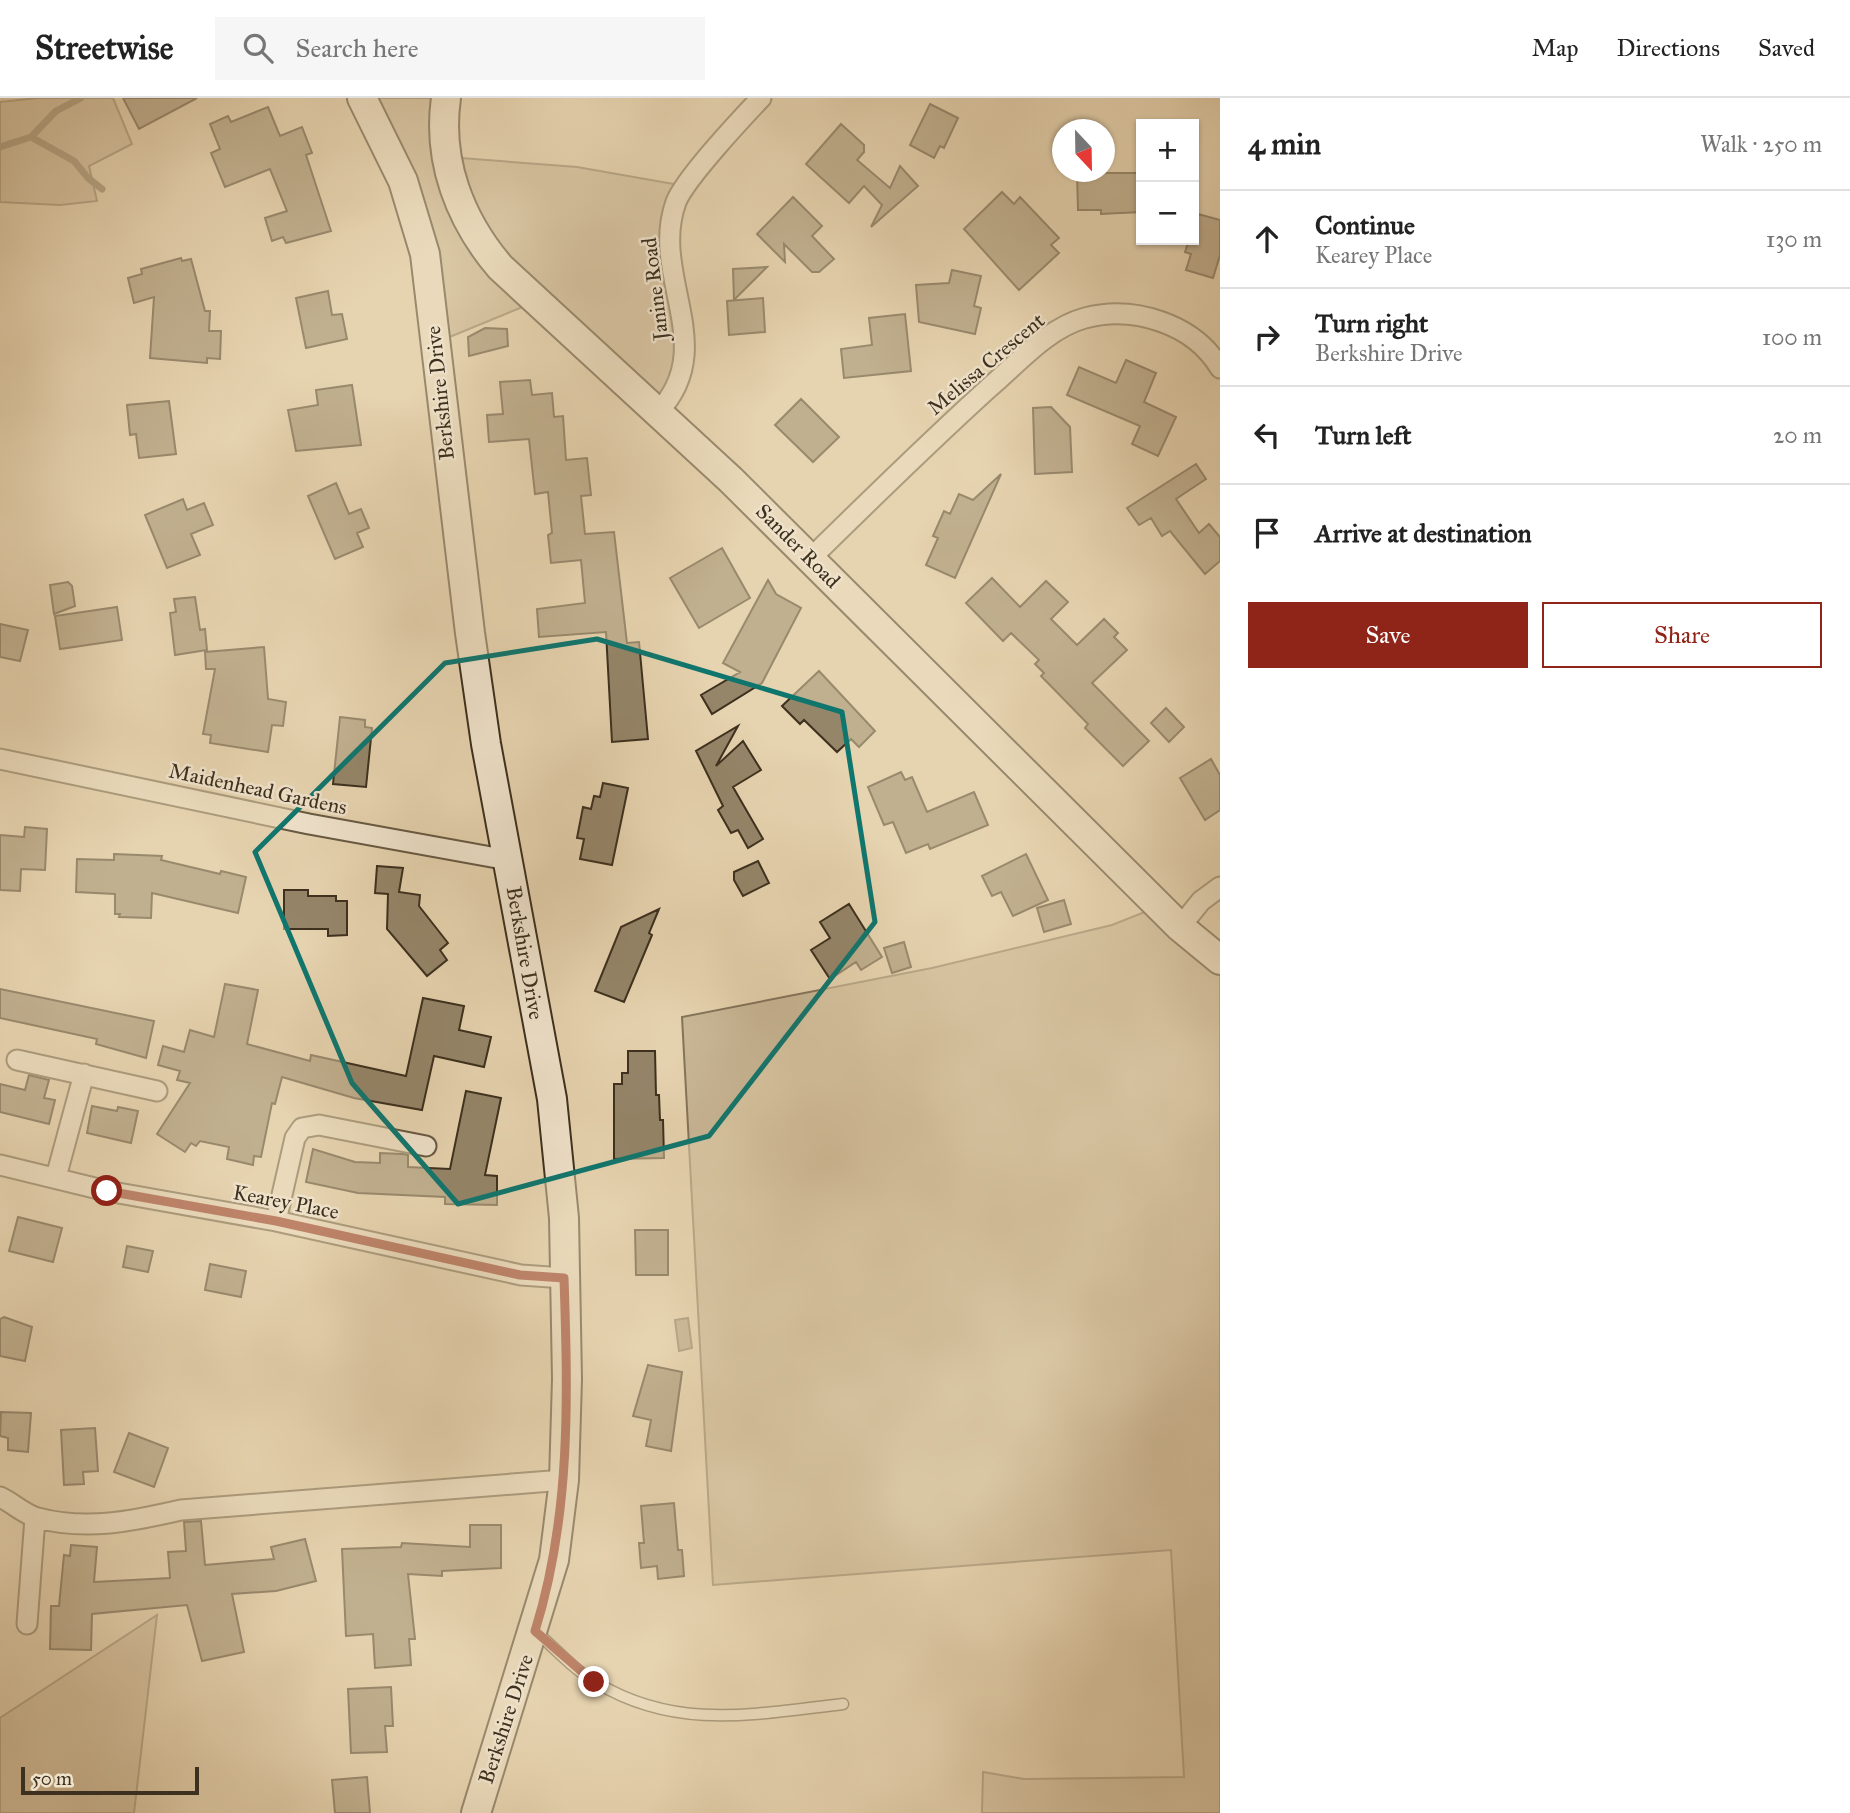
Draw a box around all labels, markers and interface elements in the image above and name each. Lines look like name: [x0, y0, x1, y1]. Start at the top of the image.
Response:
search box: [215, 17, 705, 80]
text: Streetwise: [35, 28, 173, 68]
icon: search: [239, 29, 277, 67]
text: Search here: [295, 32, 418, 64]
text: Map: [1532, 33, 1579, 63]
text: Directions: [1617, 33, 1720, 63]
text: Saved: [1758, 33, 1815, 63]
north arrow: [1052, 119, 1115, 182]
map controls: [1136, 119, 1199, 245]
button: +: [1136, 119, 1199, 182]
text: 4 min: [1248, 126, 1321, 162]
text: Walk · 250 m: [1700, 130, 1822, 158]
button: −: [1136, 182, 1199, 245]
text: Continue: [1315, 209, 1415, 241]
icon: ahead: [1248, 220, 1286, 258]
text: 130 m: [1766, 225, 1822, 253]
street label: Janine Road: [636, 236, 674, 344]
text: Kearey Place: [1315, 241, 1432, 269]
street label: Melissa Crescent: [922, 307, 1050, 421]
text: Turn right: [1315, 307, 1428, 339]
icon: right: [1248, 318, 1286, 356]
text: 100 m: [1762, 323, 1822, 351]
street label: Berkshire Drive: [420, 324, 460, 461]
text: Berkshire Drive: [1315, 339, 1463, 367]
icon: left: [1248, 416, 1286, 454]
text: Turn left: [1315, 419, 1411, 451]
text: 20 m: [1773, 421, 1822, 449]
street label: Sander Road: [750, 498, 846, 594]
icon: arrive: [1248, 514, 1286, 552]
text: Arrive at destination: [1315, 517, 1532, 549]
button: Save: [1248, 602, 1528, 668]
button: Share: [1542, 602, 1822, 668]
street label: Maidenhead Gardens: [167, 757, 349, 821]
street label: Berkshire Drive: [500, 884, 550, 1022]
route start: [91, 1175, 122, 1206]
street label: Kearey Place: [231, 1179, 341, 1225]
street label: Berkshire Drive: [473, 1651, 539, 1787]
route end: [578, 1666, 609, 1697]
scale bar: [21, 1764, 200, 1796]
text: 50 m: [32, 1767, 72, 1790]

